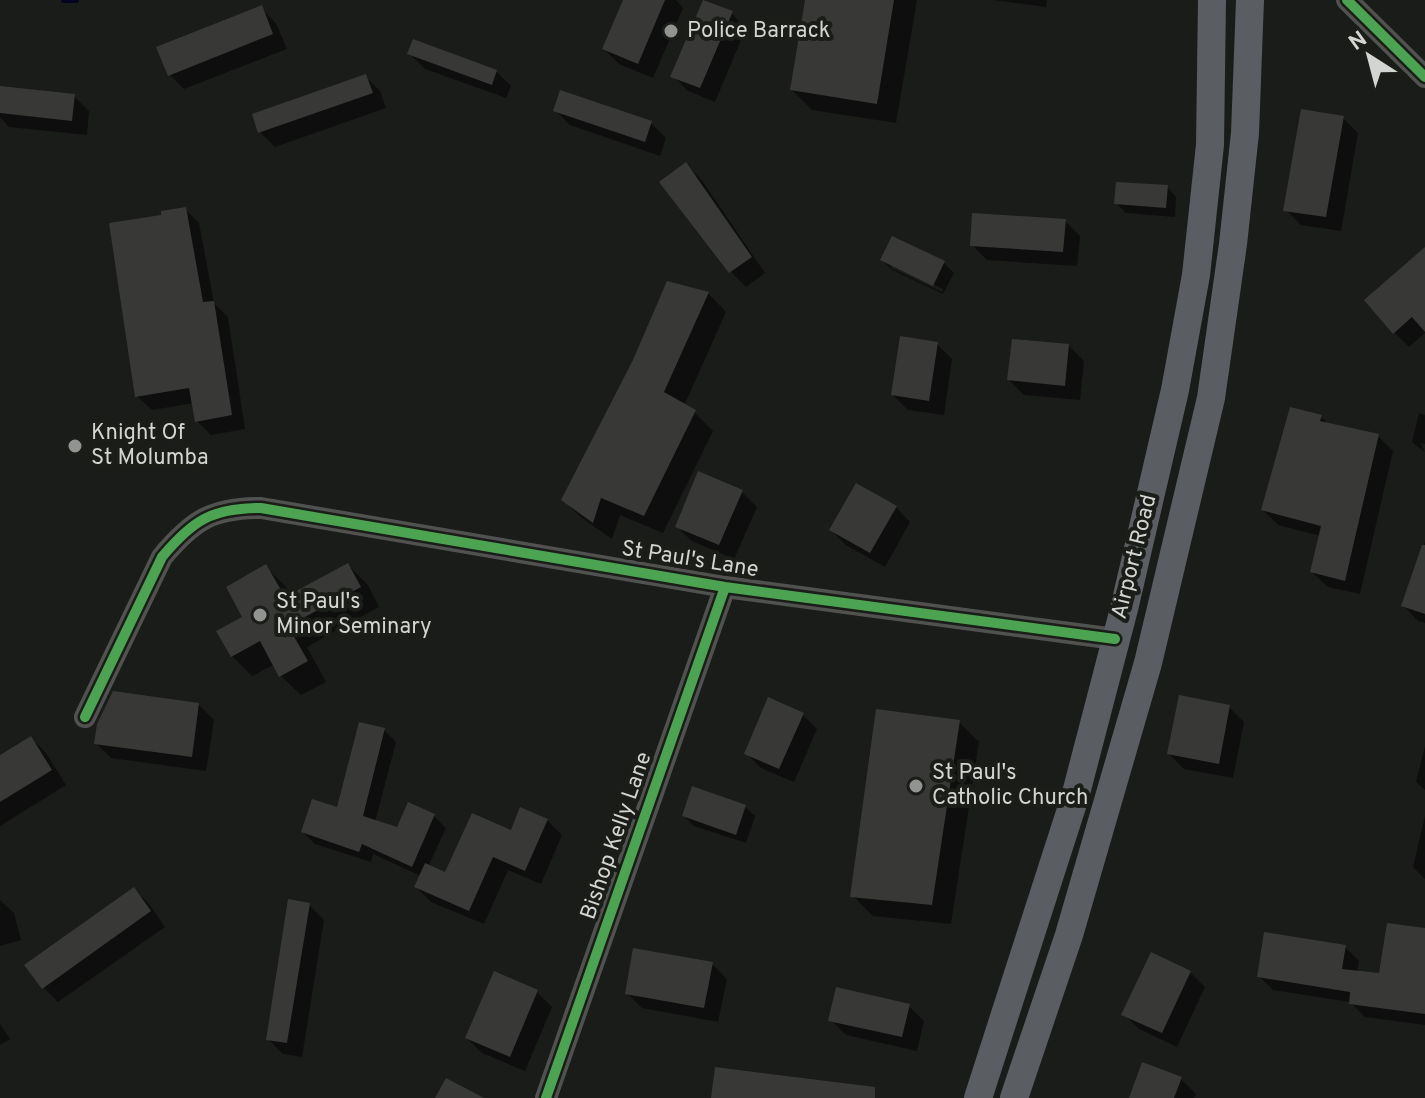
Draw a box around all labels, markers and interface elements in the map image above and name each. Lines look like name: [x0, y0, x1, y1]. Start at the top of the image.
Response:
north arrow: [1329, 16, 1409, 96]
place label: Police Barrack: [687, 18, 830, 45]
marker: Police Barrack: [662, 22, 680, 40]
text: N: [1344, 26, 1373, 57]
place label: Knight Of St Molumba: [91, 420, 209, 472]
marker: Knight Of St Molumba: [66, 437, 84, 455]
street label: Airport Road: [1107, 492, 1163, 622]
street label: St Paul's Lane: [619, 536, 761, 584]
place label: St Paul's Minor Seminary: [276, 589, 432, 641]
marker: St Paul's Minor Seminary: [251, 606, 269, 624]
street label: Bishop Kelly Lane: [576, 749, 658, 923]
place label: St Paul's Catholic Church: [932, 760, 1088, 812]
marker: St Paul's Catholic Church: [907, 777, 925, 795]

